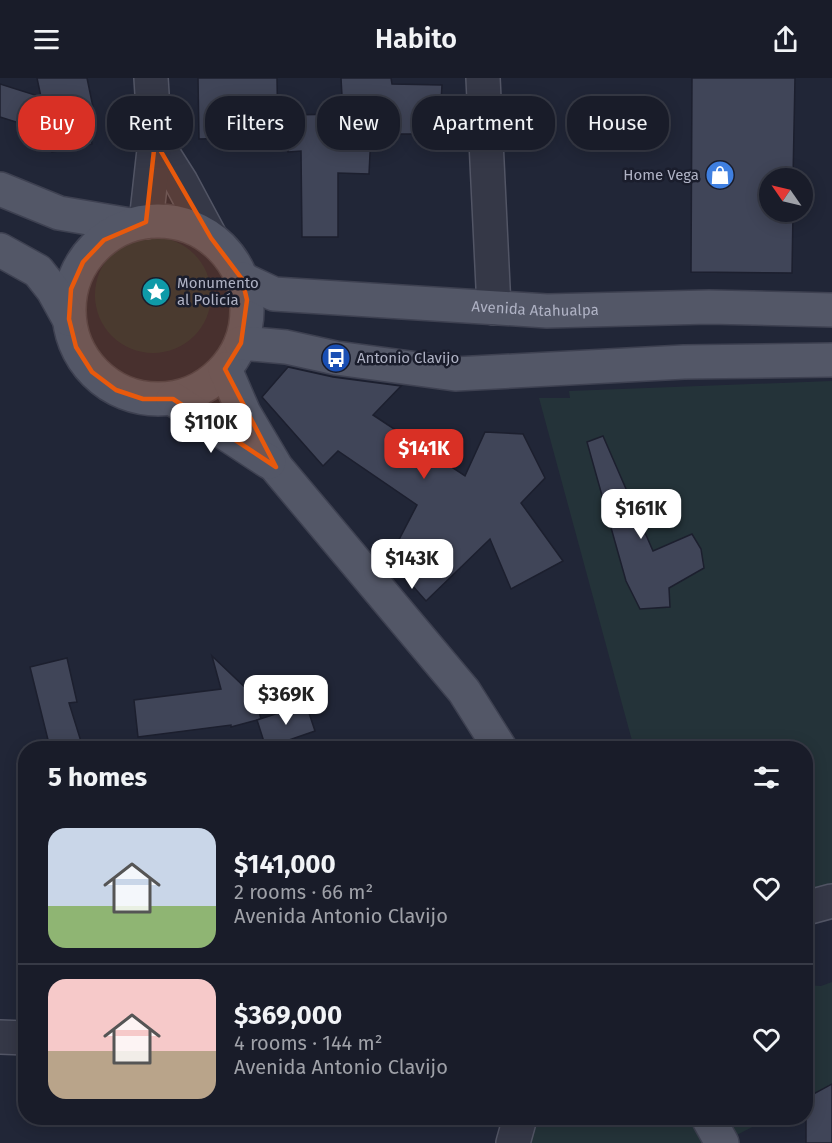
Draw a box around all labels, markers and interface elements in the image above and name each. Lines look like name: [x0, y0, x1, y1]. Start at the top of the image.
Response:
icon: menu: [30, 23, 63, 56]
text: Habito: [375, 23, 457, 55]
icon: share: [769, 23, 802, 56]
chip: Buy: [18, 96, 95, 150]
chip: Rent: [107, 96, 193, 150]
chip: Filters: [205, 96, 305, 150]
chip: New: [317, 96, 400, 150]
chip: Apartment: [412, 96, 555, 150]
chip: House: [567, 96, 669, 150]
shop icon: Home Vega: [704, 159, 736, 191]
place label: Home Vega: [623, 166, 699, 184]
north arrow: [759, 168, 813, 222]
map controls: [759, 168, 813, 222]
place label: Monumento al Policía: [177, 274, 259, 309]
place icon: Monumento al Policía: [140, 276, 172, 308]
street label: Avenida Atahualpa: [471, 297, 599, 320]
bus stop icon: Antonio Clavijo: [320, 342, 352, 374]
place label: Antonio Clavijo: [357, 349, 459, 367]
pin: $110K: [169, 403, 253, 454]
text: $110K: [185, 410, 237, 434]
pin: $141K: [382, 429, 466, 480]
text: $141K: [398, 436, 450, 460]
pin: $161K: [599, 489, 683, 540]
text: $161K: [615, 496, 667, 520]
pin: $143K: [370, 539, 454, 590]
text: $143K: [385, 546, 439, 570]
pin: $369K: [244, 675, 328, 726]
text: $369K: [258, 682, 314, 706]
icon: filters: [750, 761, 783, 794]
text: 5 homes: [48, 762, 147, 793]
text: $141,000: [234, 849, 336, 880]
icon: home: [96, 852, 168, 924]
icon: heart: [750, 872, 783, 905]
text: 2 rooms · 66 m²: [234, 880, 373, 904]
text: Avenida Antonio Clavijo: [234, 904, 448, 928]
text: $369,000: [234, 1000, 342, 1031]
icon: home: [96, 1003, 168, 1075]
icon: heart: [750, 1023, 783, 1056]
text: 4 rooms · 144 m²: [234, 1031, 383, 1055]
text: Avenida Antonio Clavijo: [234, 1055, 448, 1079]

